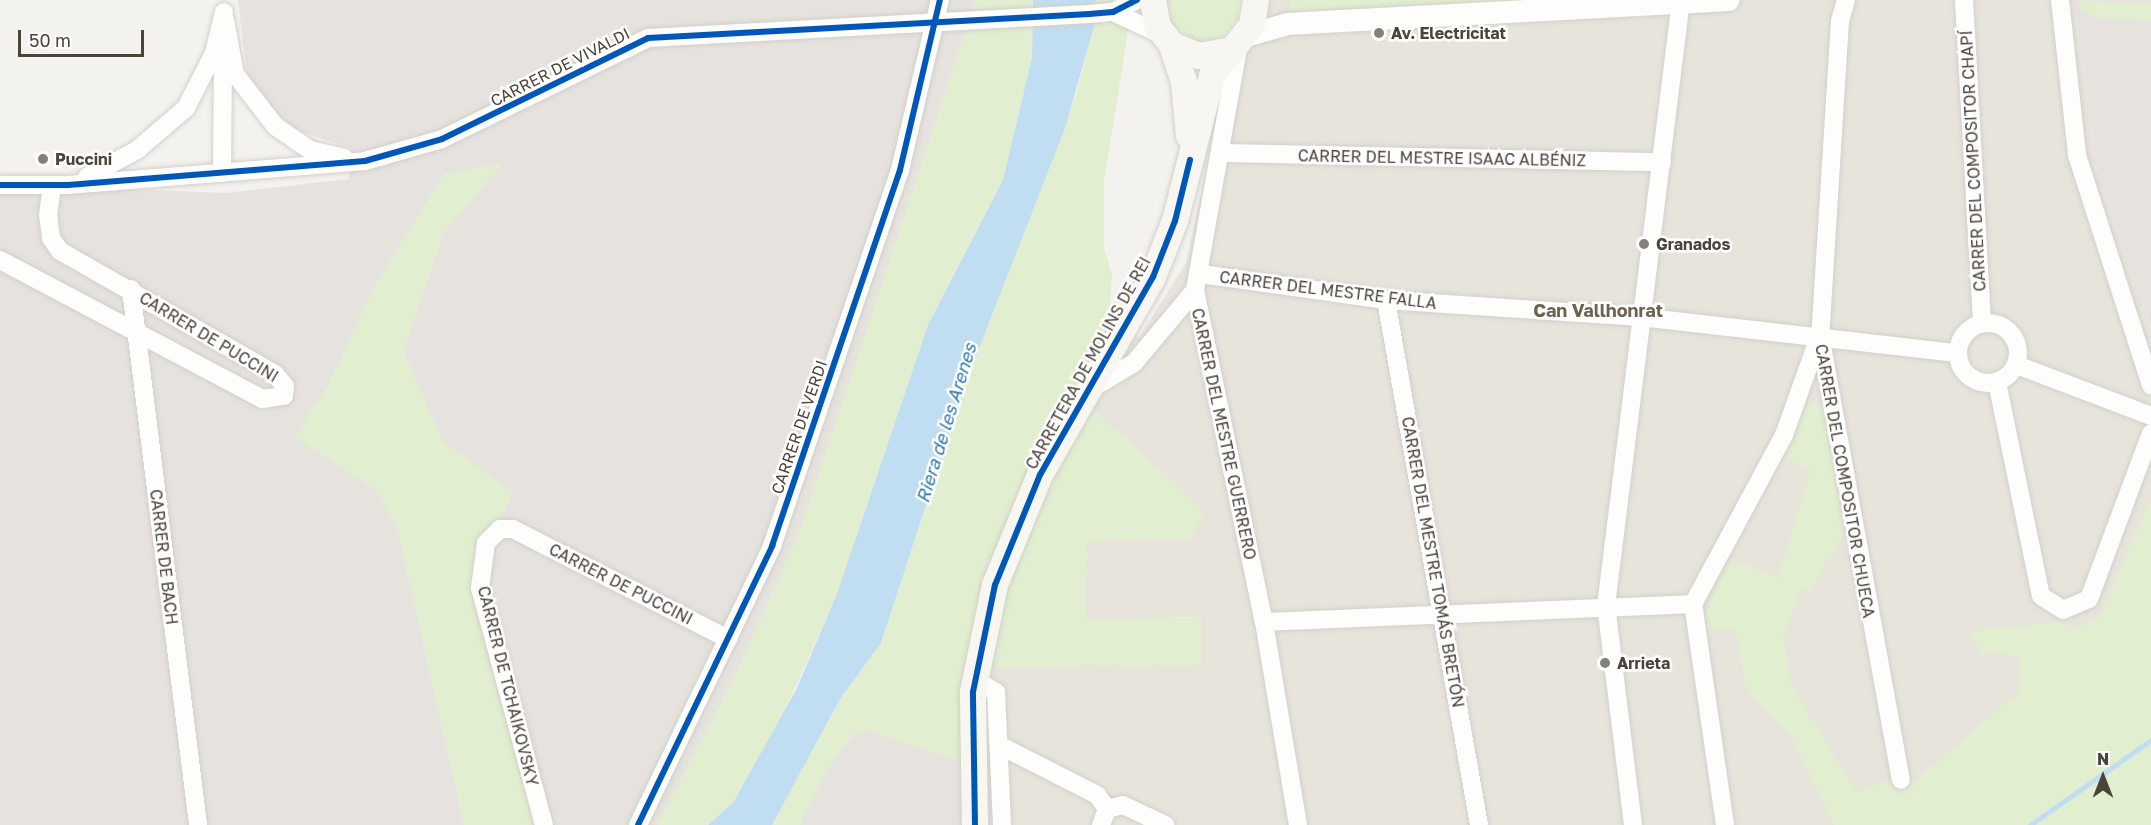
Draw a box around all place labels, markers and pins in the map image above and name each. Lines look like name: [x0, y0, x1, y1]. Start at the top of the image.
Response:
place label: Av. Electricitat: [1391, 23, 1506, 43]
marker: Av. Electricitat: [1372, 26, 1386, 40]
place label: Puccini: [55, 149, 112, 169]
marker: Puccini: [36, 152, 50, 166]
place label: Granados: [1656, 234, 1730, 254]
marker: Granados: [1637, 237, 1651, 251]
place label: Arrieta: [1617, 653, 1670, 673]
marker: Arrieta: [1598, 656, 1612, 670]

